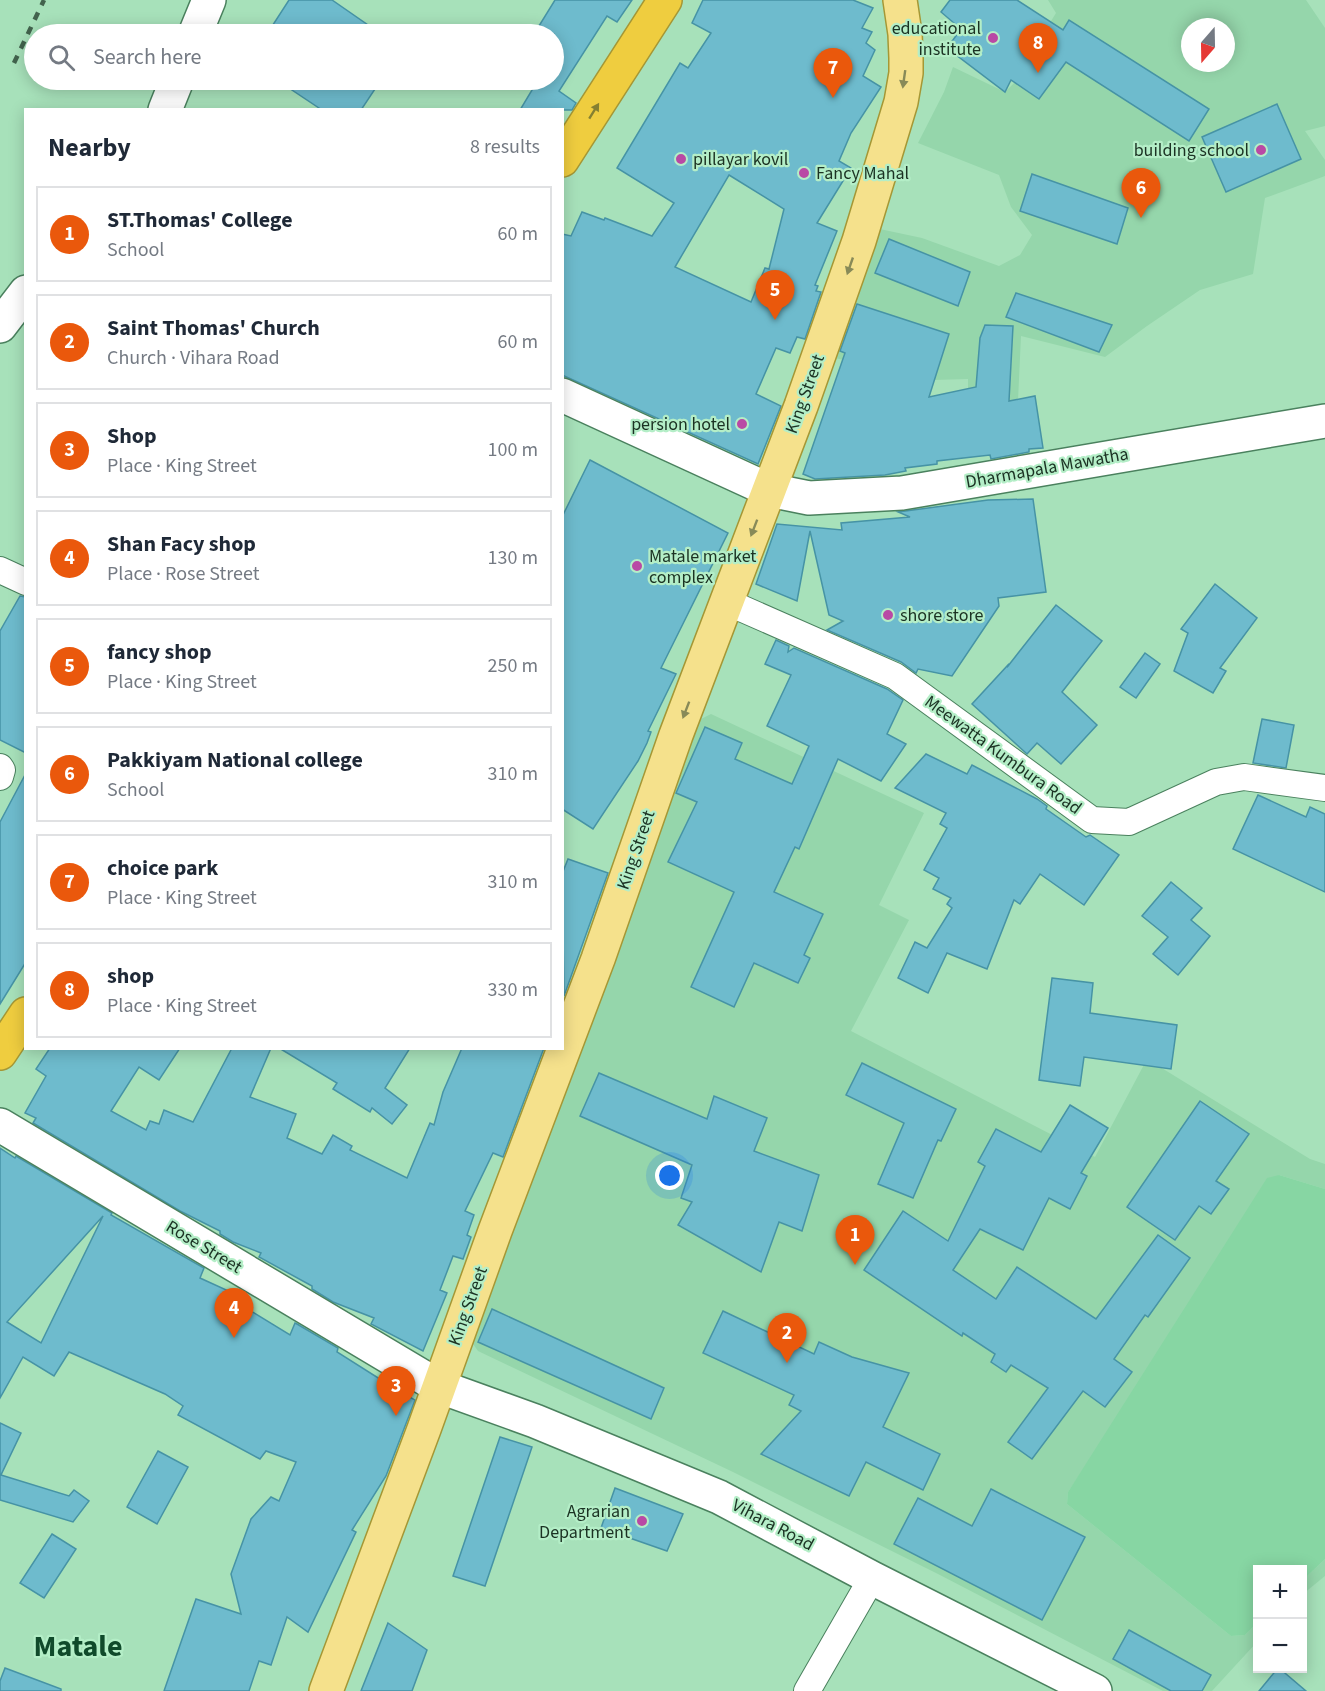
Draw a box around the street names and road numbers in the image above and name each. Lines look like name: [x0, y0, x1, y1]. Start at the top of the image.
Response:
street label: King Street: [779, 351, 831, 437]
street label: Dharmapala Mawatha: [964, 441, 1130, 495]
street label: Meewatta Kumbura Road: [919, 689, 1087, 821]
street label: King Street: [611, 807, 661, 893]
street label: Rose Street: [161, 1214, 247, 1280]
street label: King Street: [442, 1263, 494, 1349]
street label: Vihara Road: [728, 1493, 818, 1557]

